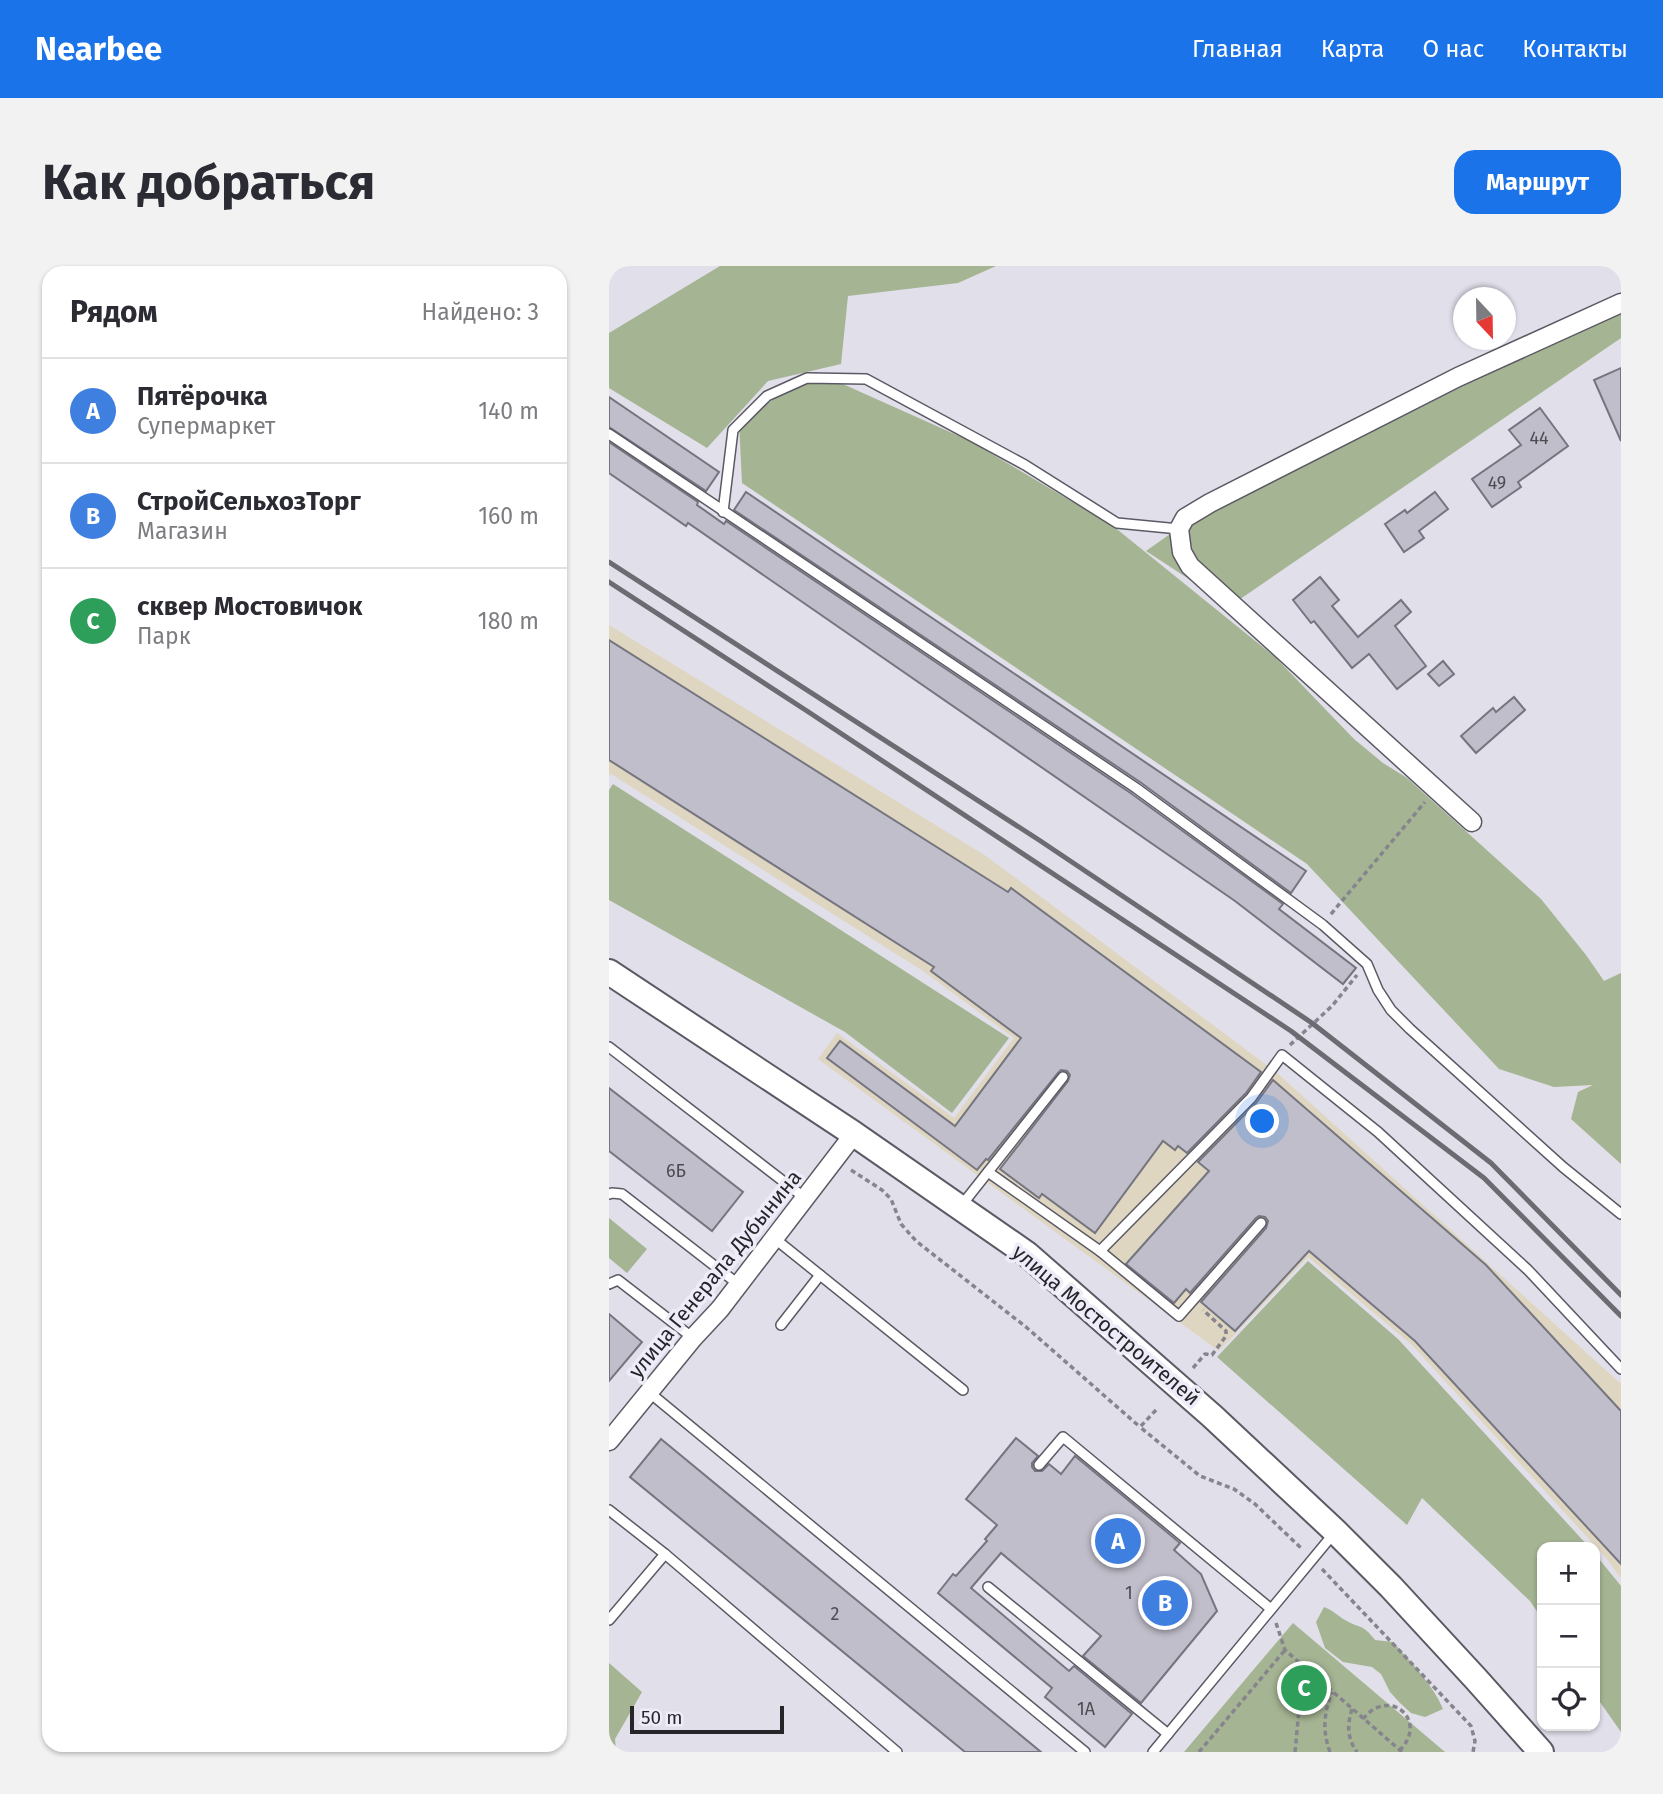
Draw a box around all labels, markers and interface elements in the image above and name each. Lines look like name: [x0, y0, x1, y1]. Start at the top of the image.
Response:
text: Nearbee: [35, 29, 162, 69]
text: Главная: [1192, 35, 1283, 63]
text: Карта: [1321, 35, 1384, 63]
text: О нас: [1422, 35, 1484, 63]
text: Контакты: [1522, 35, 1628, 63]
button: Маршрут: [1454, 150, 1621, 214]
text: Как добраться: [42, 153, 375, 212]
north arrow: [1453, 287, 1516, 350]
text: Рядом: [70, 294, 158, 330]
text: Найдено: 3: [422, 298, 539, 326]
text: Пятёрочка: [137, 381, 268, 412]
text: A: [86, 397, 100, 425]
text: 140 m: [478, 397, 539, 425]
text: Супермаркет: [137, 412, 275, 440]
house number: 44: [1529, 427, 1549, 449]
house number: 49: [1488, 472, 1506, 494]
text: СтройСельхозТорг: [137, 486, 361, 517]
text: B: [86, 502, 100, 530]
text: 160 m: [478, 502, 539, 530]
text: Магазин: [137, 517, 228, 545]
text: сквер Мостовичок: [137, 591, 363, 622]
text: C: [86, 607, 100, 635]
text: 180 m: [478, 607, 539, 635]
text: Парк: [137, 622, 191, 650]
your location: [1245, 1104, 1279, 1138]
house number: 6Б: [666, 1160, 686, 1182]
street label: улица Генерала Дубынина: [623, 1165, 807, 1383]
street label: улица Мостостроителей: [1007, 1239, 1205, 1411]
pin: A: [1095, 1515, 1141, 1567]
map controls: [1537, 1542, 1600, 1731]
button: +: [1537, 1542, 1600, 1605]
pin: B: [1142, 1577, 1188, 1629]
house number: 1: [1125, 1582, 1133, 1604]
house number: 2: [831, 1603, 840, 1625]
button: −: [1537, 1605, 1600, 1668]
pin: C: [1281, 1662, 1327, 1714]
button: locate: [1537, 1668, 1600, 1731]
house number: 1А: [1077, 1698, 1096, 1720]
scale bar: [630, 1703, 784, 1735]
text: 50 m: [641, 1706, 682, 1729]

